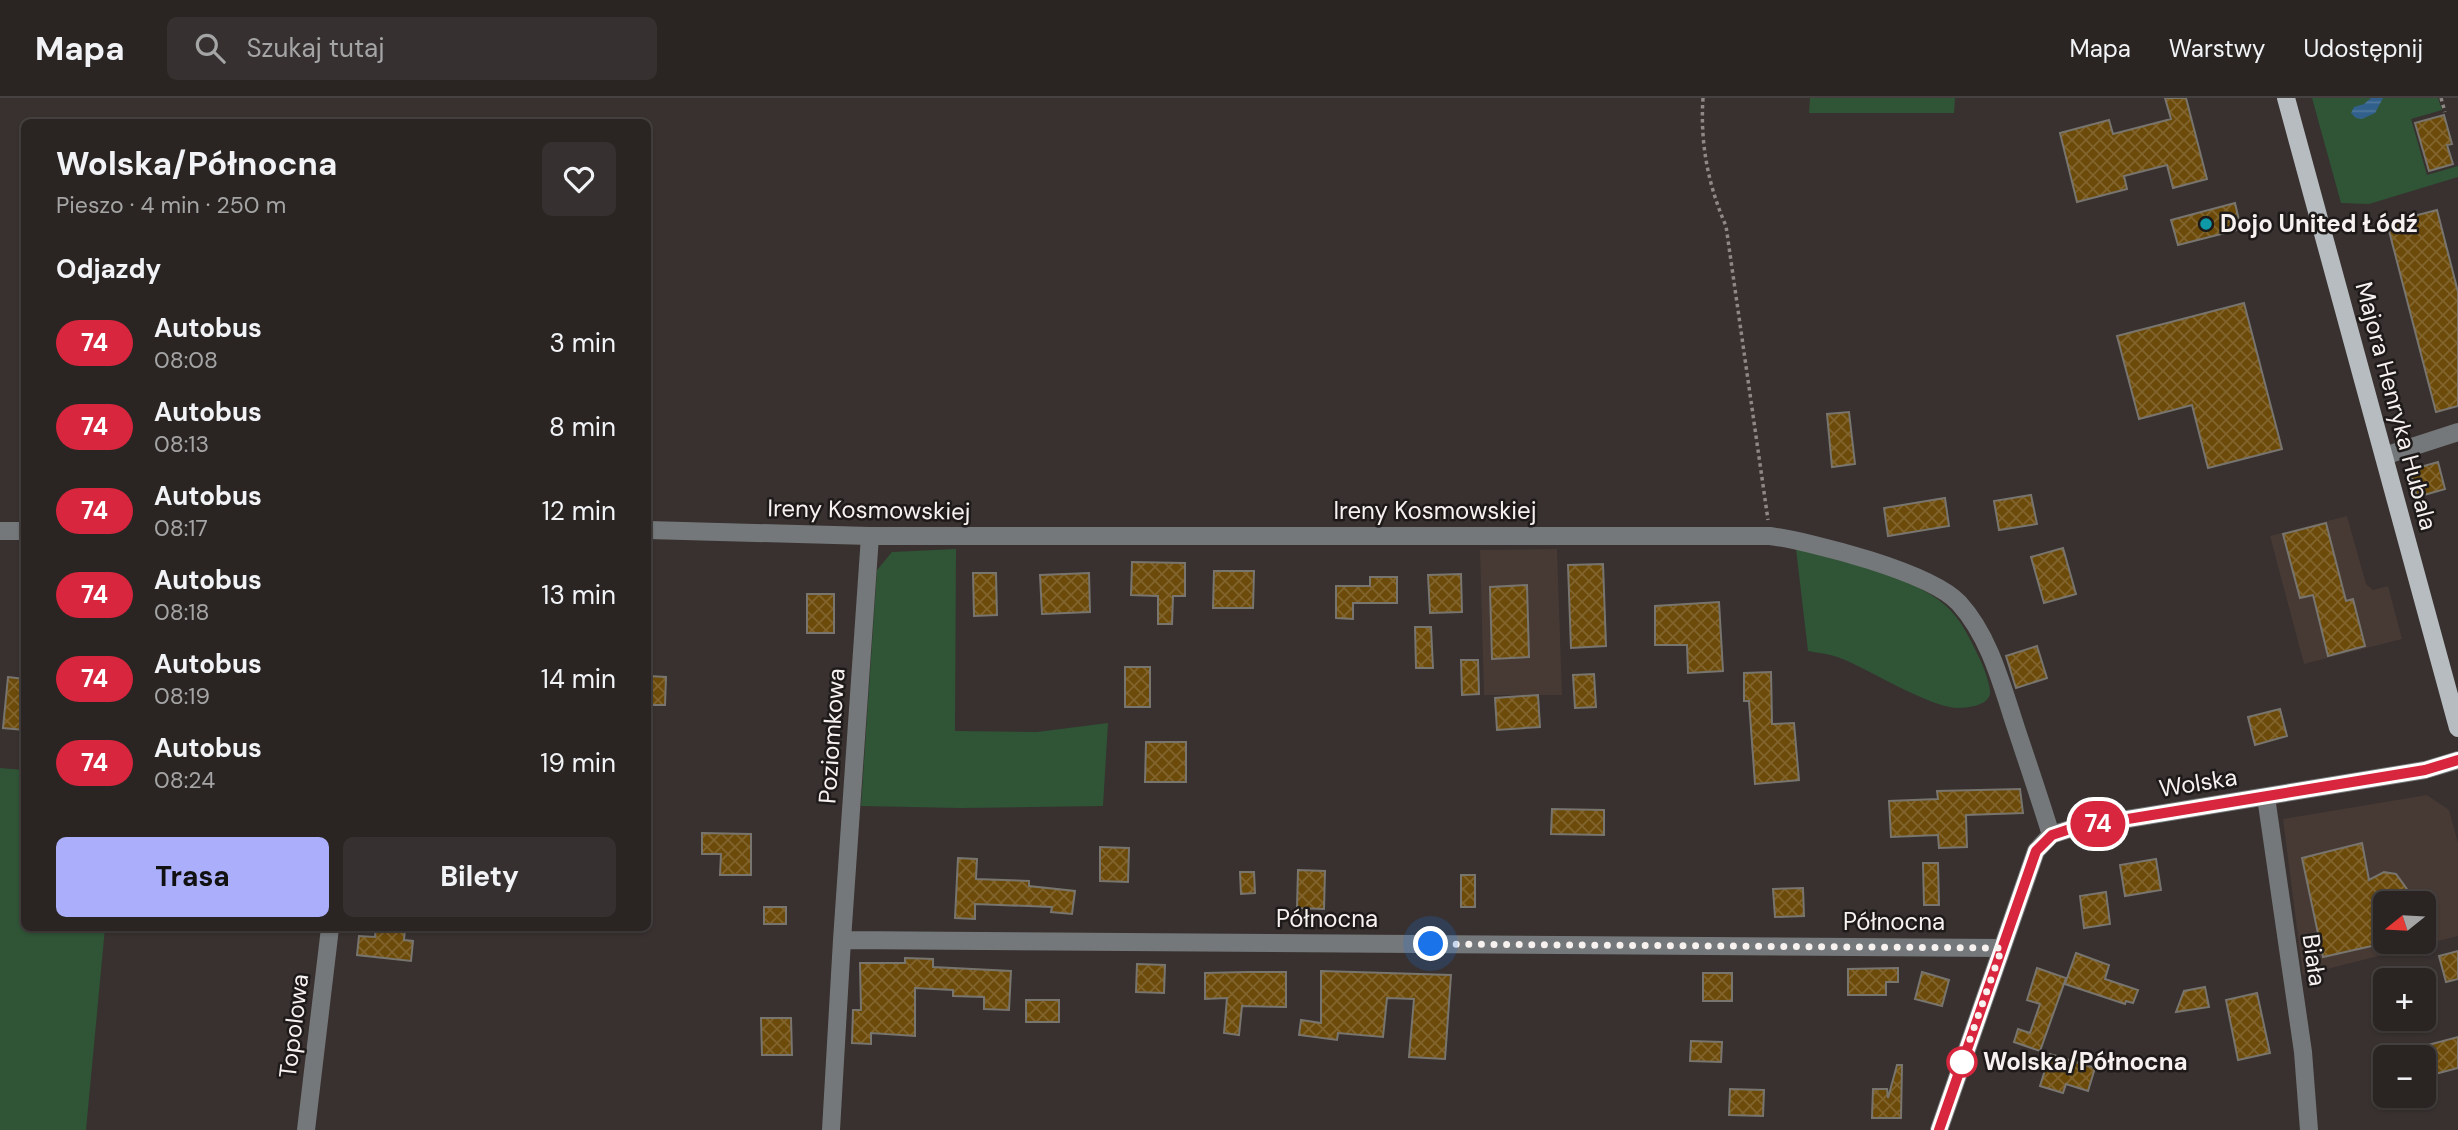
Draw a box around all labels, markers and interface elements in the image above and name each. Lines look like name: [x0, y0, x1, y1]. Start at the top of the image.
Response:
search box: [167, 17, 657, 80]
text: Mapa: [35, 27, 125, 70]
icon: search: [191, 29, 229, 67]
text: Szukaj tutaj: [247, 31, 385, 65]
text: Mapa: [2069, 33, 2131, 64]
text: Warstwy: [2169, 33, 2265, 64]
text: Udostępnij: [2303, 33, 2423, 64]
text: Wolska/Północna: [56, 142, 337, 185]
button: heart: [542, 142, 616, 216]
text: Pieszo · 4 min · 250 m: [56, 190, 286, 220]
place label: Dojo United Łódź: [2220, 208, 2418, 239]
marker: Dojo United Łódź: [2198, 216, 2214, 232]
text: Odjazdy: [56, 252, 161, 286]
street label: Majora Henryka Hubala: [2348, 278, 2445, 533]
text: Autobus: [154, 311, 262, 345]
text: 3 min: [549, 326, 616, 360]
text: 74: [81, 327, 108, 358]
text: 08:08: [154, 345, 218, 375]
text: Autobus: [154, 395, 262, 429]
text: 8 min: [549, 410, 616, 444]
text: 74: [81, 411, 108, 442]
text: 08:13: [154, 429, 209, 459]
text: Autobus: [154, 479, 262, 513]
street label: Ireny Kosmowskiej: [767, 492, 971, 527]
text: 12 min: [542, 494, 616, 528]
text: 74: [81, 495, 108, 526]
street label: Ireny Kosmowskiej: [1333, 495, 1537, 526]
text: 08:17: [154, 513, 208, 543]
text: Autobus: [154, 563, 262, 597]
text: 13 min: [541, 578, 616, 612]
text: 74: [81, 579, 108, 610]
text: 08:18: [154, 597, 210, 627]
text: Autobus: [154, 647, 262, 681]
text: 14 min: [541, 662, 616, 696]
text: 74: [81, 663, 108, 694]
street label: Poziomkowa: [811, 667, 852, 805]
text: 08:19: [154, 681, 210, 711]
text: Autobus: [154, 731, 262, 765]
text: 19 min: [540, 746, 616, 780]
text: 74: [81, 747, 108, 778]
street label: Wolska: [2157, 761, 2239, 804]
text: 08:24: [154, 765, 215, 795]
line badge: 74: [2066, 801, 2130, 847]
text: 74: [2084, 808, 2112, 839]
button: Trasa: [56, 837, 329, 917]
button: Bilety: [343, 837, 616, 917]
north arrow: [2373, 891, 2436, 954]
map controls: [2373, 891, 2436, 1108]
street label: Północna: [1276, 903, 1378, 934]
street label: Północna: [1843, 906, 1945, 937]
your location: [1413, 926, 1448, 961]
street label: Biała: [2296, 932, 2333, 988]
button: +: [2373, 968, 2436, 1031]
street label: Topolowa: [272, 972, 315, 1080]
button: −: [2373, 1045, 2436, 1108]
place label: Wolska/Północna: [1983, 1046, 2188, 1077]
marker: Wolska/Północna: [1947, 1047, 1977, 1077]

